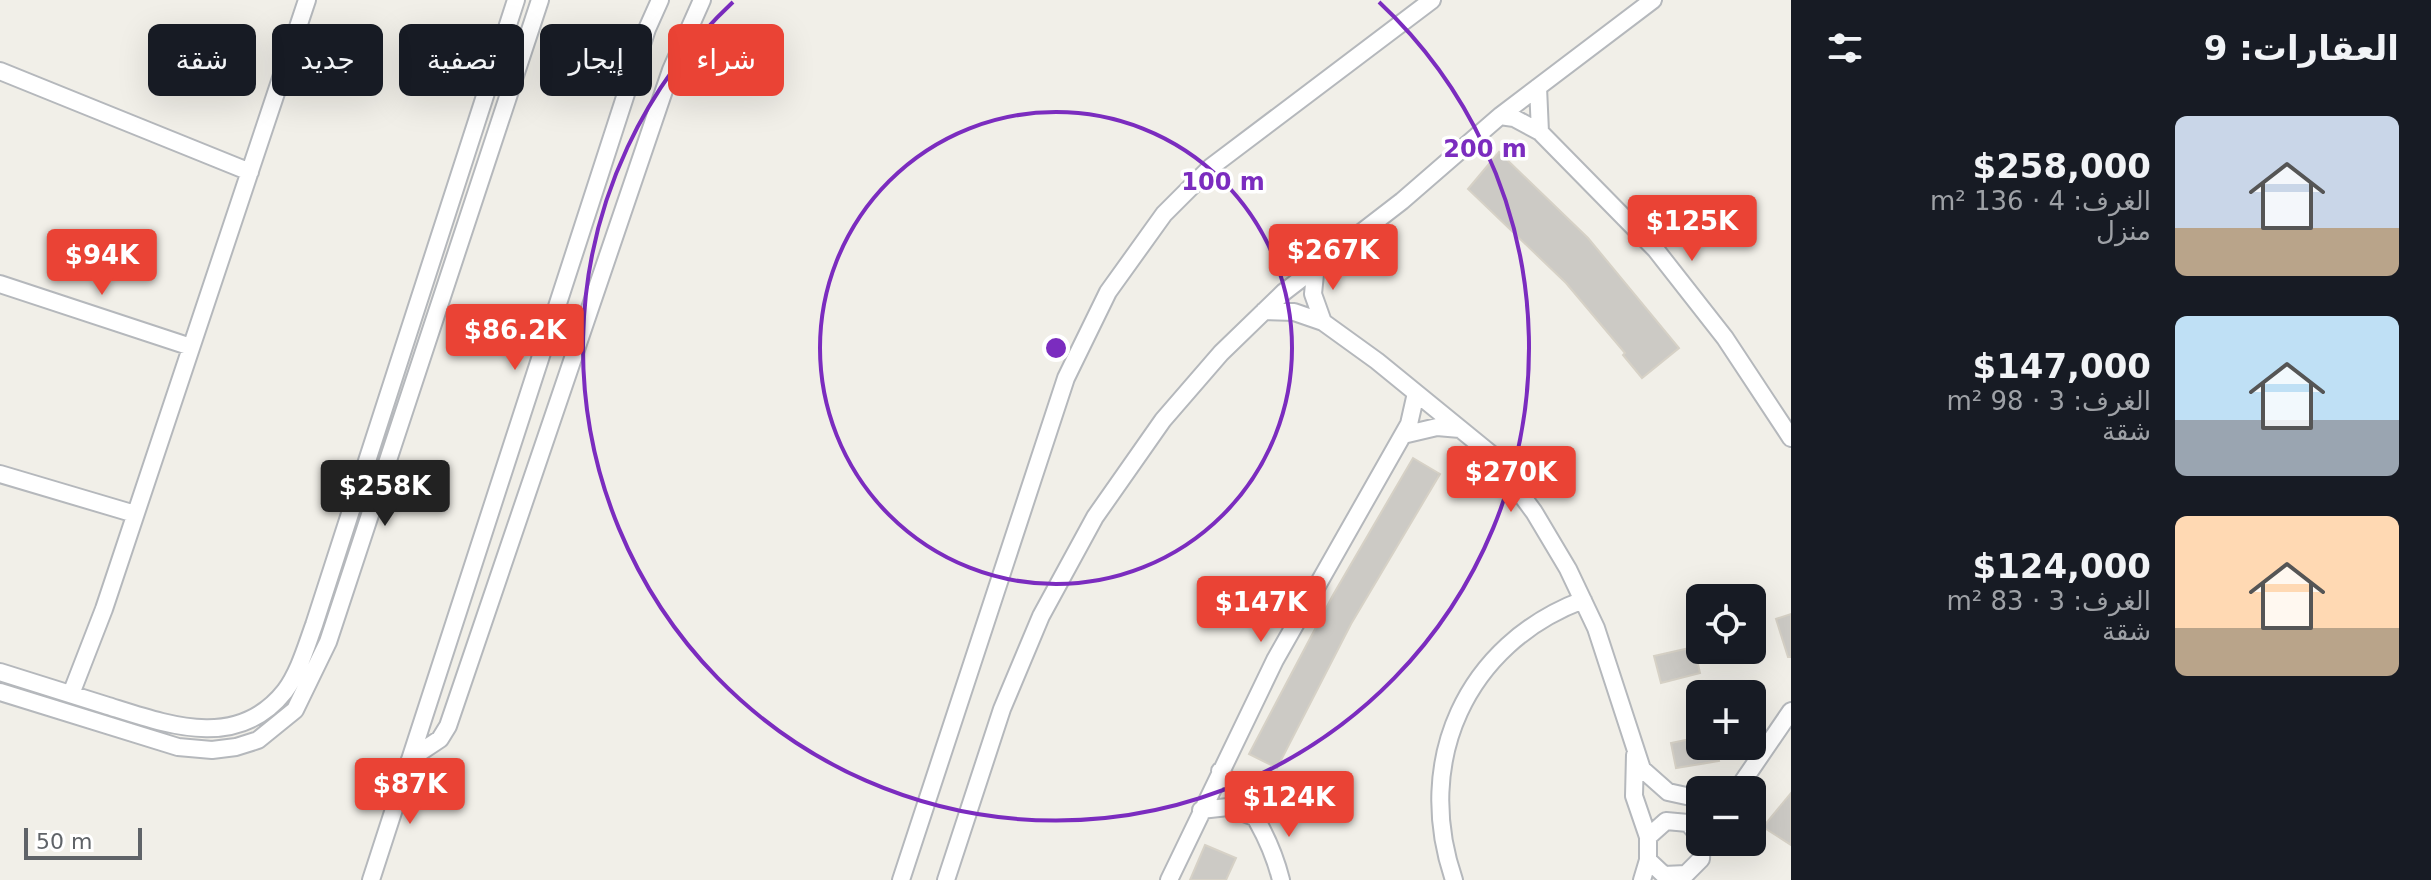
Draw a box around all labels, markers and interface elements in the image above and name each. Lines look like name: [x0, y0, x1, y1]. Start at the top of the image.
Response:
chip: شقة: [148, 24, 256, 96]
chip: جديد: [272, 24, 383, 96]
chip: تصفية: [399, 24, 524, 96]
chip: إيجار: [540, 24, 652, 96]
chip: شراء: [668, 24, 784, 96]
icon: filters: [1823, 26, 1867, 70]
text: العقارات: 9: [2204, 28, 2399, 68]
text: 200 m: [1443, 135, 1527, 163]
text: $258,000: [1972, 146, 2151, 186]
icon: home: [2239, 148, 2335, 244]
text: 100 m: [1181, 168, 1265, 196]
text: الغرف: 4 · 136 m²: [1930, 186, 2151, 216]
pin: $125K: [1636, 195, 1748, 263]
text: $125K: [1646, 206, 1738, 236]
text: منزل: [2096, 216, 2151, 246]
pin: $267K: [1277, 224, 1389, 292]
pin: $94K: [55, 229, 149, 297]
text: $267K: [1287, 235, 1379, 265]
text: $94K: [65, 240, 139, 270]
pin: $86.2K: [450, 304, 580, 372]
text: $86.2K: [464, 315, 566, 345]
centre of rings: [1042, 334, 1070, 362]
text: $147,000: [1972, 346, 2151, 386]
icon: home: [2239, 348, 2335, 444]
text: الغرف: 3 · 98 m²: [1947, 386, 2151, 416]
text: شقة: [2102, 416, 2151, 446]
pin: $270K: [1455, 446, 1567, 514]
text: $270K: [1465, 457, 1557, 487]
pin: $258K: [329, 460, 441, 528]
text: $258K: [339, 471, 431, 501]
text: $124,000: [1972, 546, 2151, 586]
icon: home: [2239, 548, 2335, 644]
pin: $147K: [1205, 576, 1317, 644]
map controls: [1686, 584, 1766, 856]
button: locate: [1686, 584, 1766, 664]
text: الغرف: 3 · 83 m²: [1947, 586, 2151, 616]
text: $147K: [1215, 587, 1307, 617]
text: شقة: [2102, 616, 2151, 646]
button: +: [1686, 680, 1766, 760]
pin: $87K: [363, 758, 457, 826]
text: $87K: [373, 769, 447, 799]
pin: $124K: [1233, 771, 1345, 839]
button: −: [1686, 776, 1766, 856]
text: $124K: [1243, 782, 1335, 812]
scale bar: [24, 824, 142, 860]
text: 50 m: [36, 829, 92, 854]

